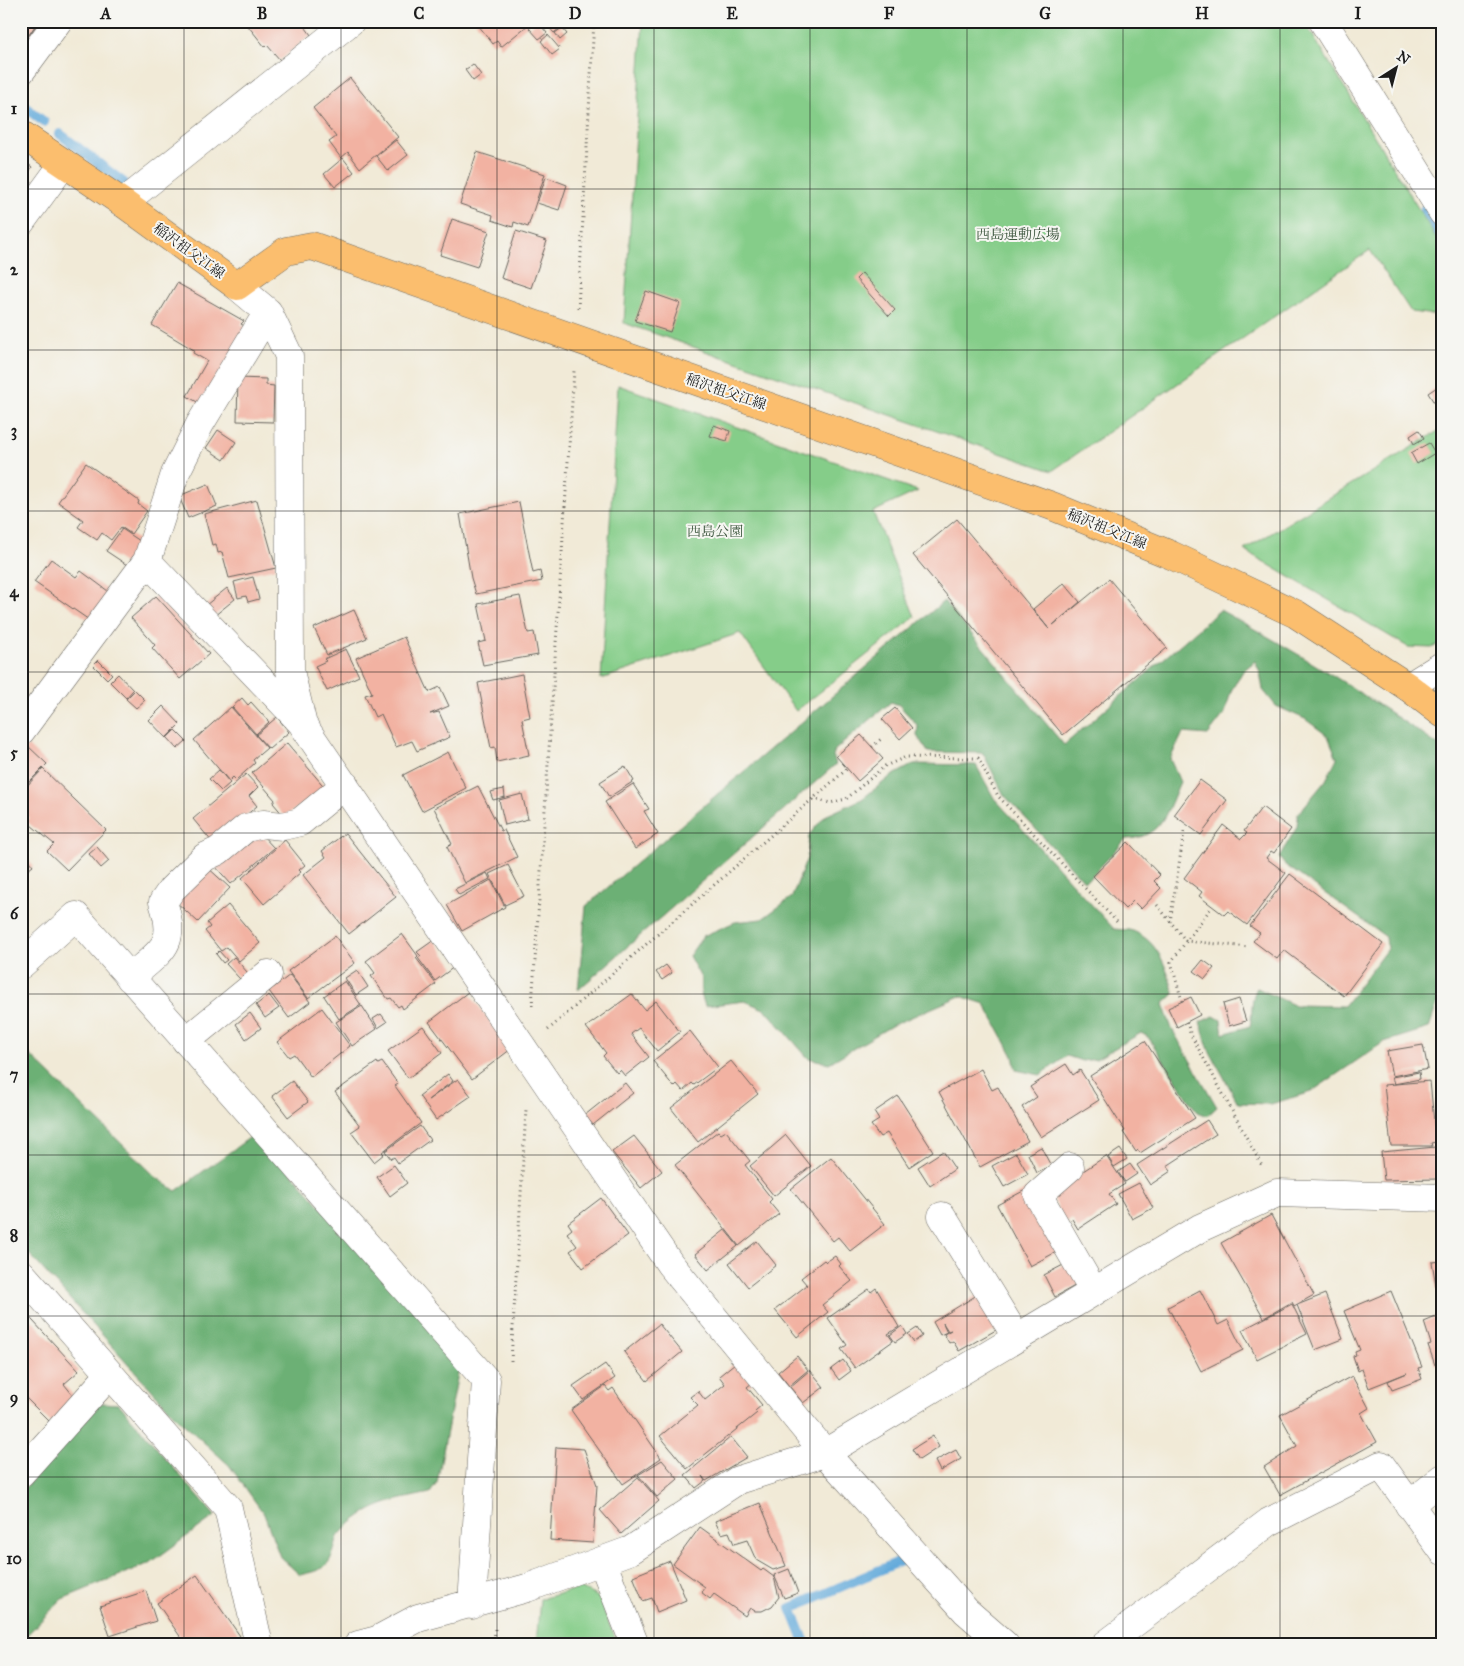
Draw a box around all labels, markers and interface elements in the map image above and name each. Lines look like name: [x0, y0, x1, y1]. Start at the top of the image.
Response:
text: A: [100, 4, 112, 23]
text: B: [257, 4, 267, 23]
text: C: [414, 4, 425, 23]
text: D: [569, 4, 582, 23]
text: E: [726, 4, 738, 23]
text: F: [884, 4, 895, 23]
text: G: [1039, 4, 1051, 23]
text: H: [1195, 4, 1209, 23]
text: I: [1355, 4, 1362, 23]
north arrow: [1372, 42, 1422, 92]
text: N: [1394, 48, 1413, 68]
text: 1: [11, 99, 18, 118]
street label: 稲沢祖父江線: [150, 219, 228, 283]
park label: 西島運動広場: [976, 226, 1060, 243]
text: 2: [10, 260, 19, 279]
street label: 稲沢祖父江線: [684, 370, 768, 414]
text: 3: [11, 421, 17, 441]
street label: 稲沢祖父江線: [1065, 505, 1149, 553]
park label: 西島公園: [687, 523, 743, 540]
text: 4: [10, 582, 20, 602]
text: 5: [10, 743, 18, 762]
text: 6: [10, 904, 19, 923]
text: 7: [10, 1065, 19, 1084]
text: 8: [10, 1226, 18, 1245]
text: 9: [10, 1388, 18, 1408]
text: 10: [6, 1549, 22, 1568]

